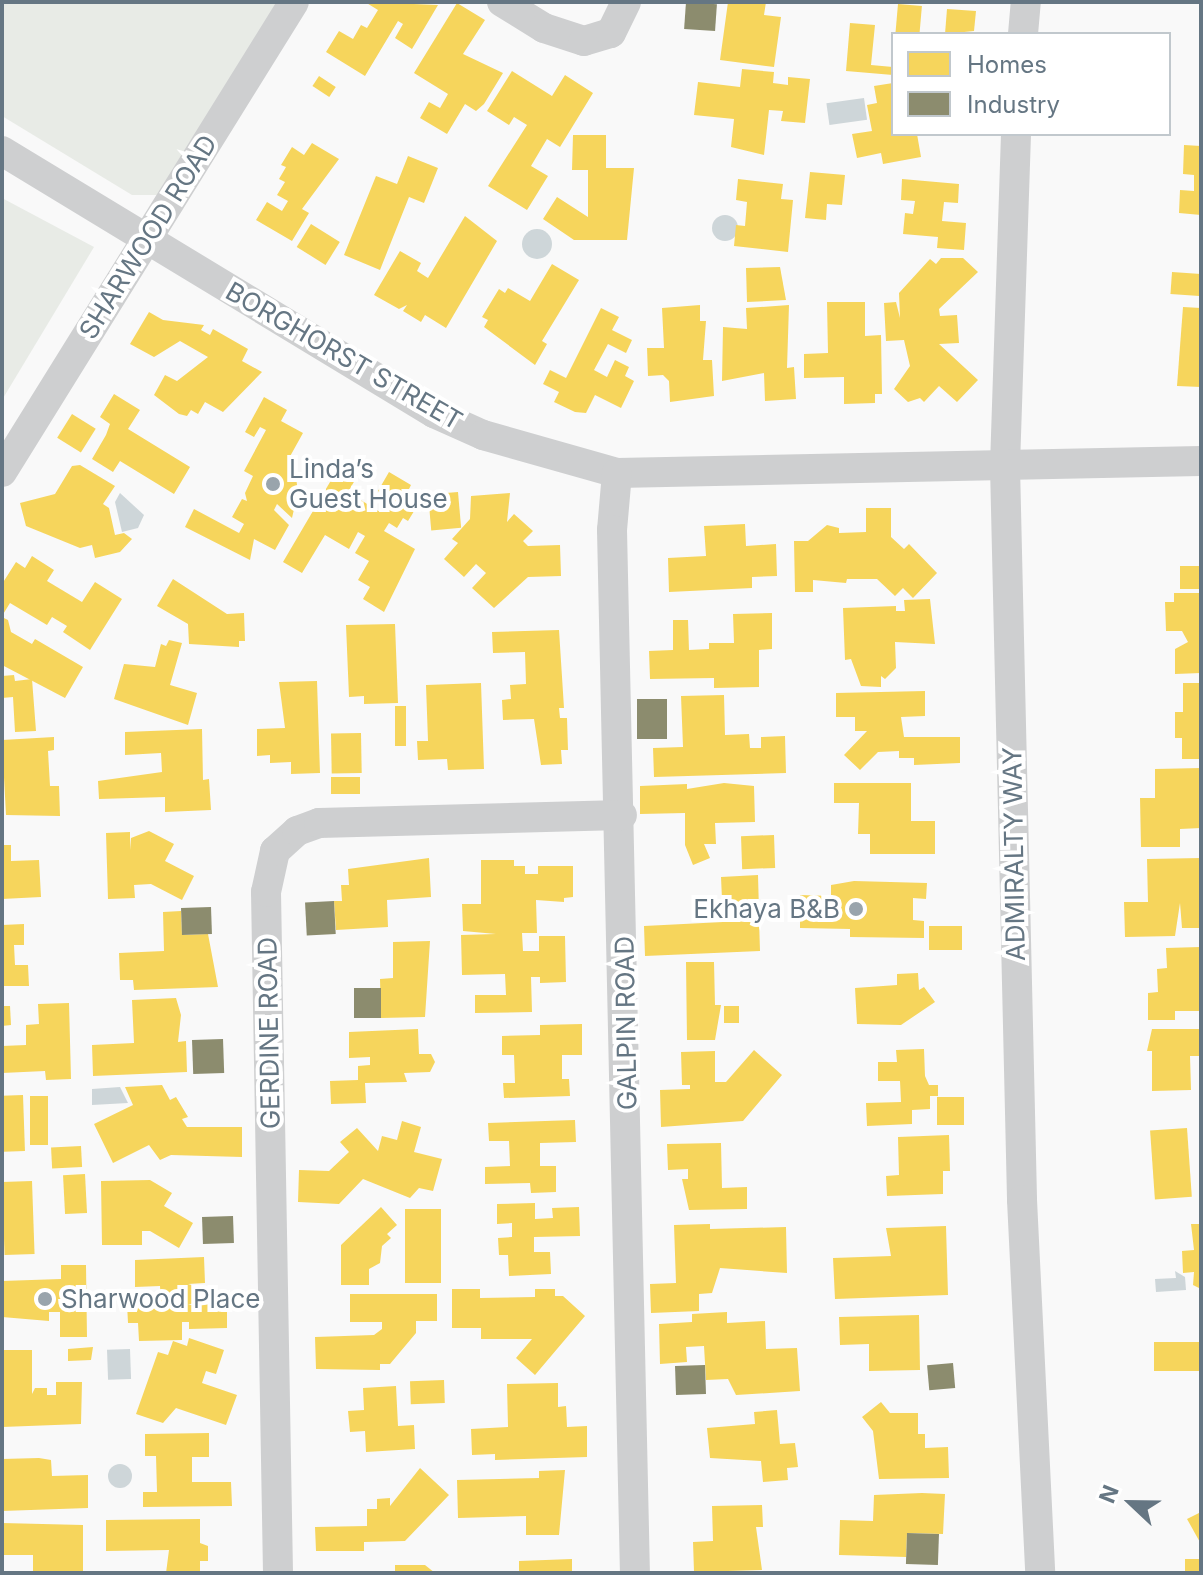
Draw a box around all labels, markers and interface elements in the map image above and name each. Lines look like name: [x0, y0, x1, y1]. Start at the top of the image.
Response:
legend: [891, 32, 1171, 136]
text: Homes: [967, 50, 1047, 79]
text: Industry: [967, 90, 1060, 119]
street label: SHARWOOD ROAD: [73, 129, 223, 345]
street label: BORGHORST STREET: [220, 275, 468, 437]
place label: Linda’s Guest House: [289, 453, 448, 514]
marker: Linda’s Guest House: [264, 475, 282, 493]
street label: ADMIRALTY WAY: [997, 747, 1031, 961]
place label: Ekhaya B&B: [693, 893, 840, 925]
marker: Ekhaya B&B: [847, 900, 865, 918]
street label: GALPIN ROAD: [609, 936, 643, 1110]
street label: GERDINE ROAD: [252, 937, 286, 1129]
place label: Sharwood Place: [61, 1283, 260, 1315]
marker: Sharwood Place: [36, 1290, 54, 1308]
north arrow: [1091, 1463, 1171, 1543]
text: N: [1094, 1481, 1124, 1507]

